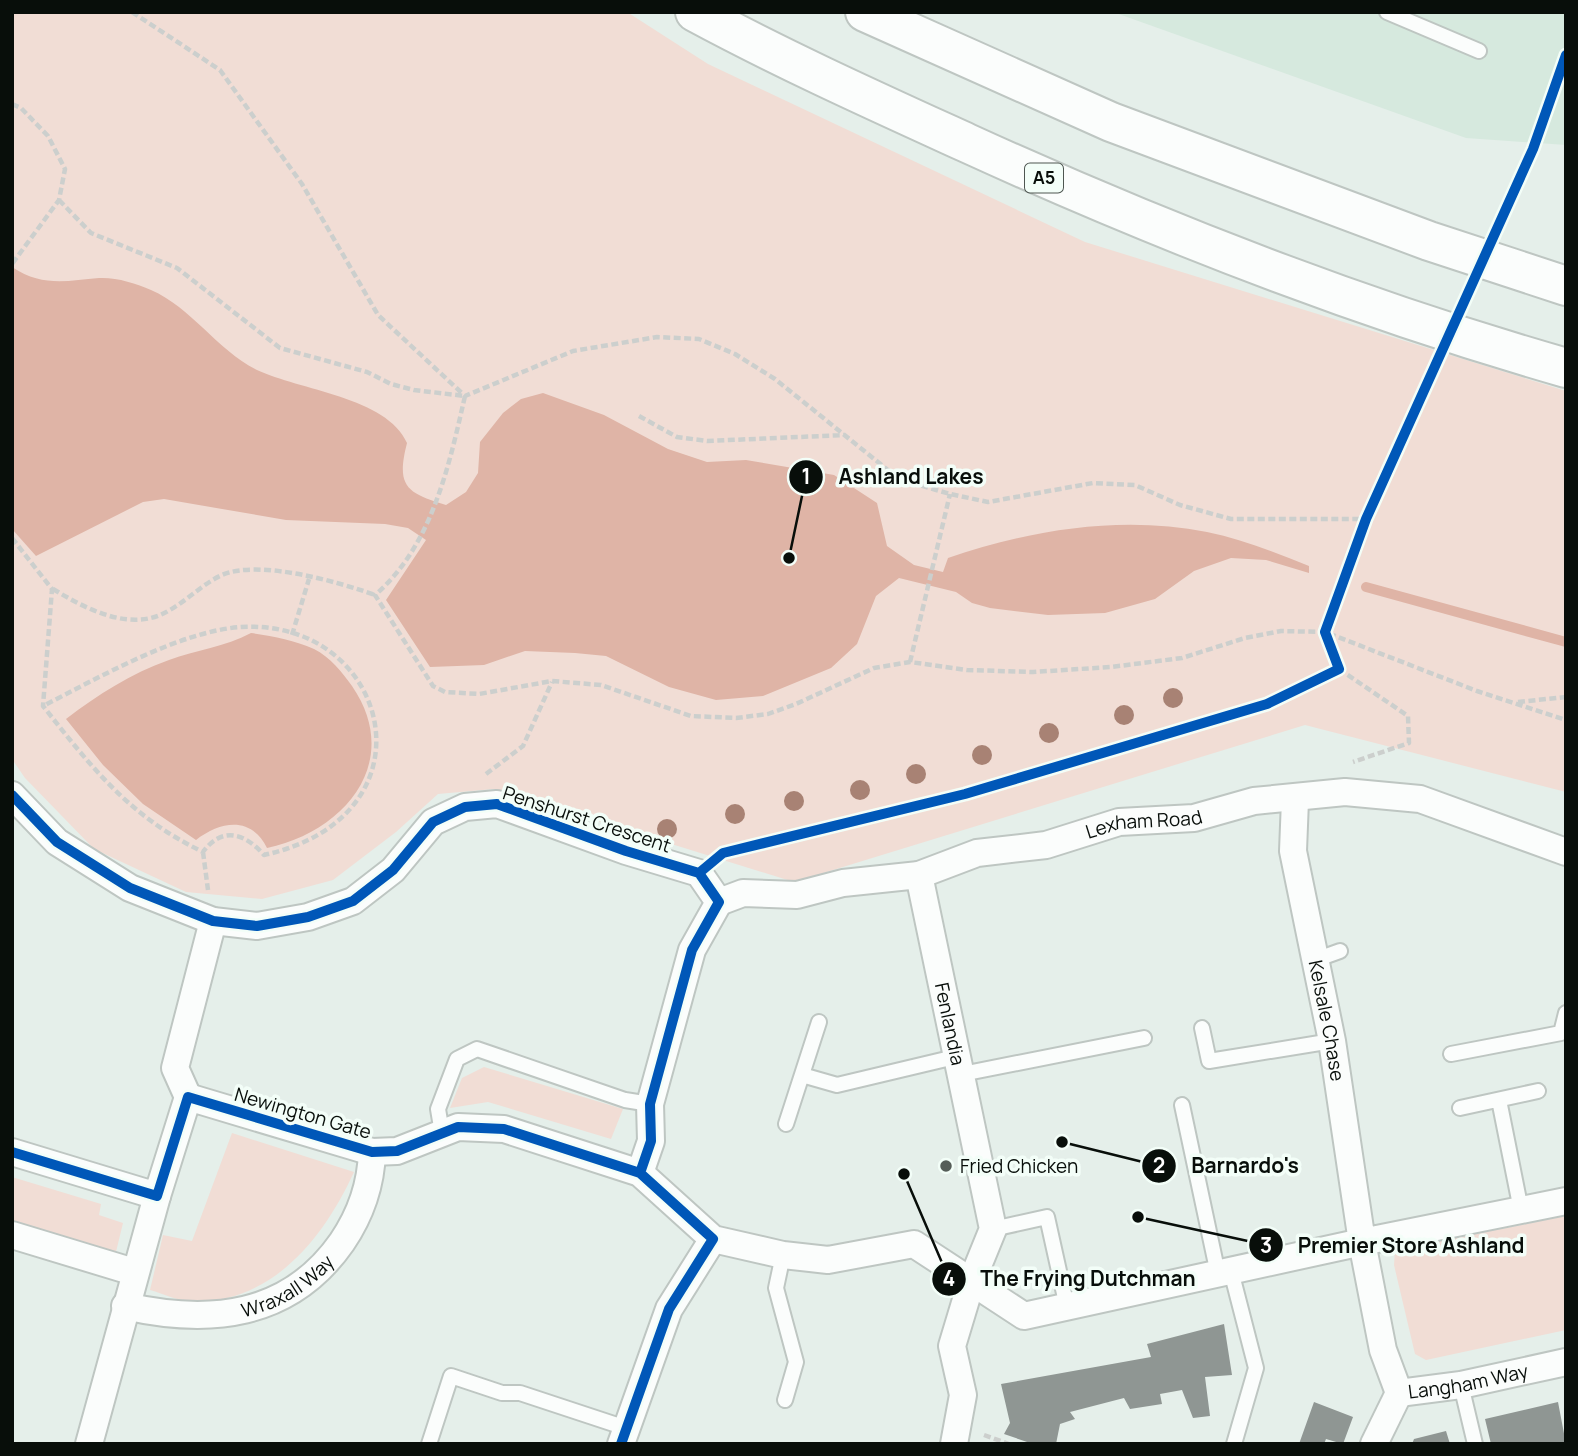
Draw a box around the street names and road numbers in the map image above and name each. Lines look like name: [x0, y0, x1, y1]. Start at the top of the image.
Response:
road number: A5: [1025, 163, 1063, 192]
street label: Penshurst Crescent: [500, 780, 674, 858]
street label: Lexham Road: [1082, 803, 1205, 845]
street label: Kelsale Chase: [1303, 958, 1351, 1083]
street label: Fenlandia: [929, 980, 971, 1068]
street label: Newington Gate: [232, 1081, 374, 1145]
street label: Wraxall Way: [238, 1249, 340, 1323]
street label: Langham Way: [1406, 1358, 1530, 1405]

